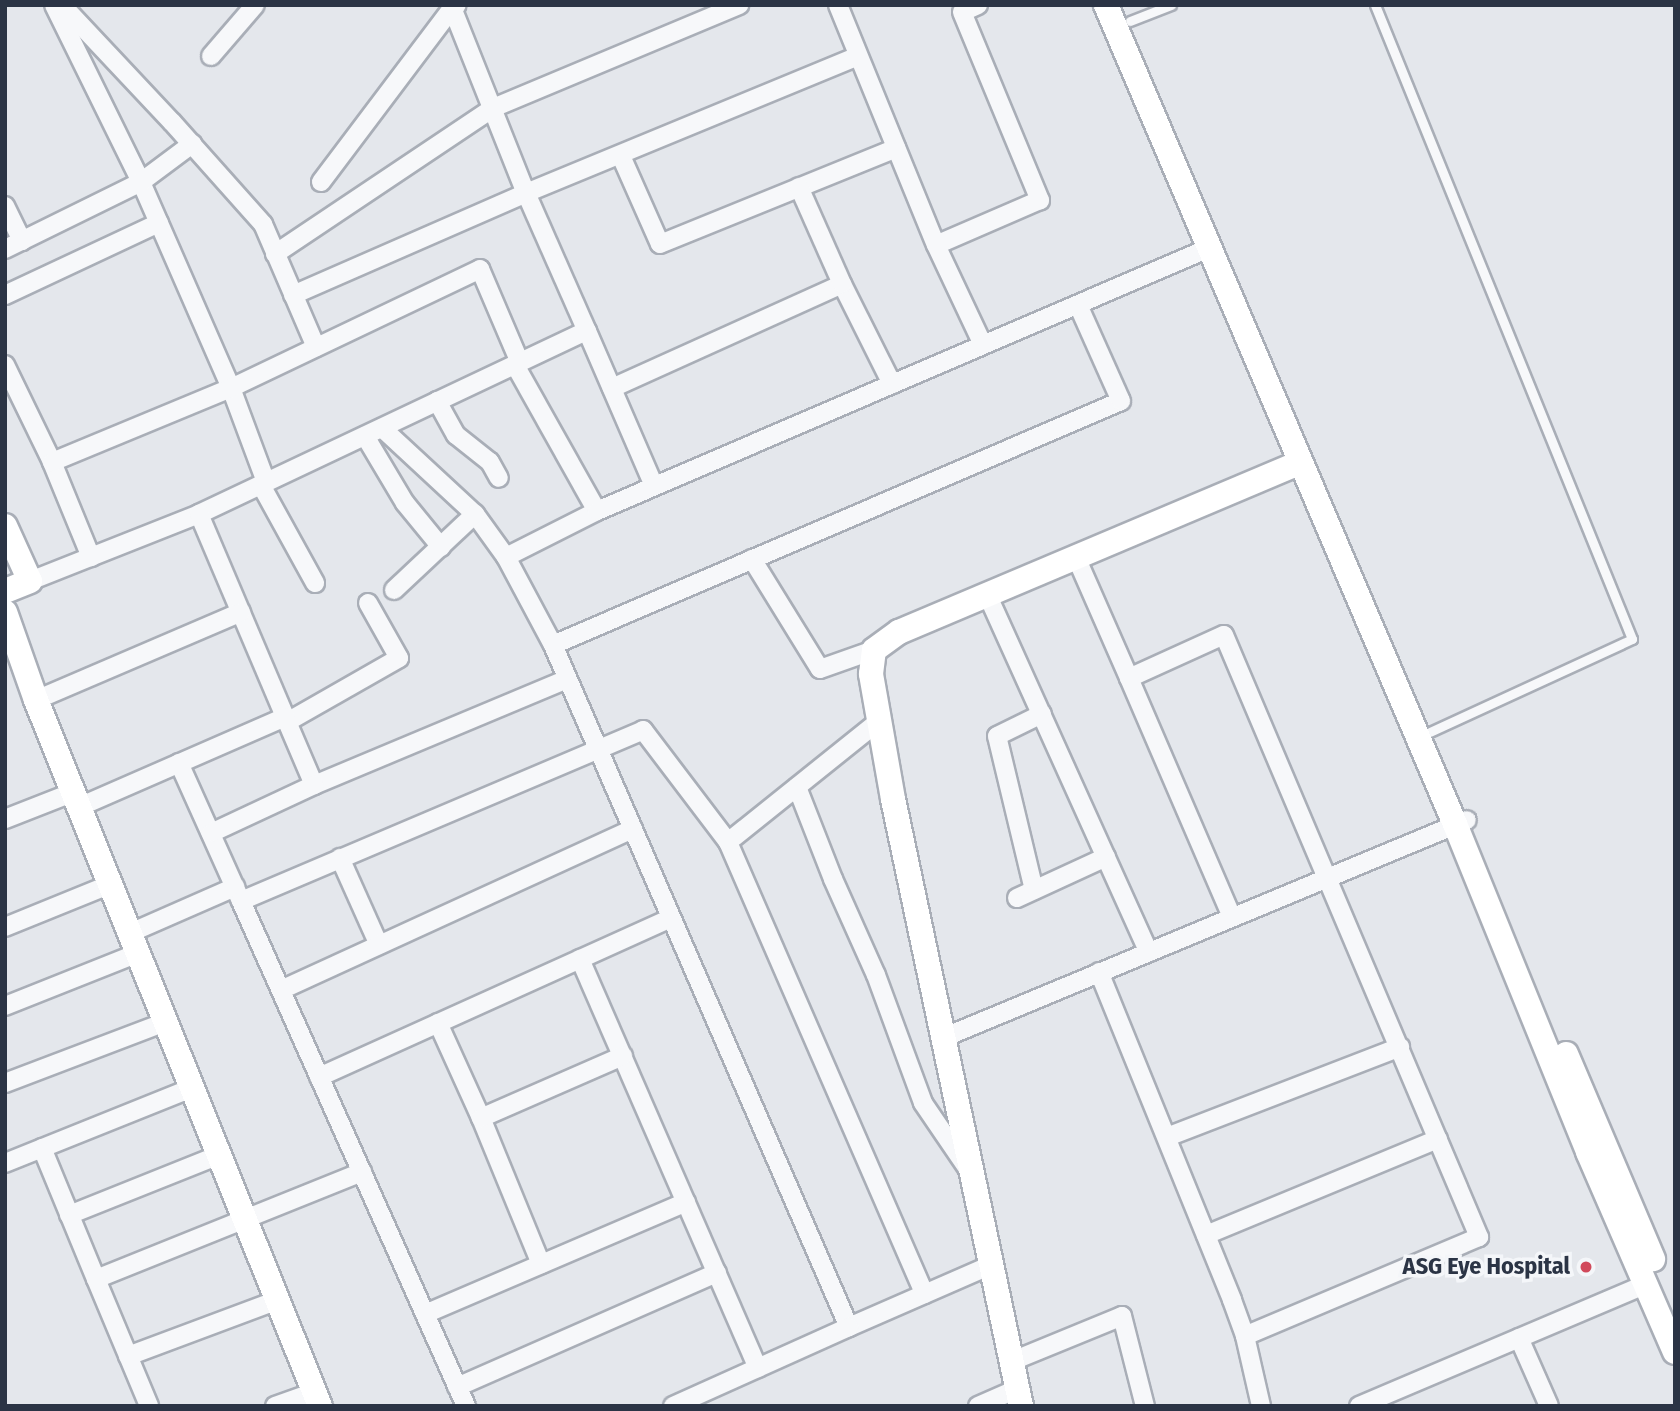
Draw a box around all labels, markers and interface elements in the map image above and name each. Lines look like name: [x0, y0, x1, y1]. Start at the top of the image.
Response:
place label: ASG Eye Hospital: [1403, 1253, 1570, 1281]
marker: ASG Eye Hospital: [1576, 1257, 1596, 1277]

